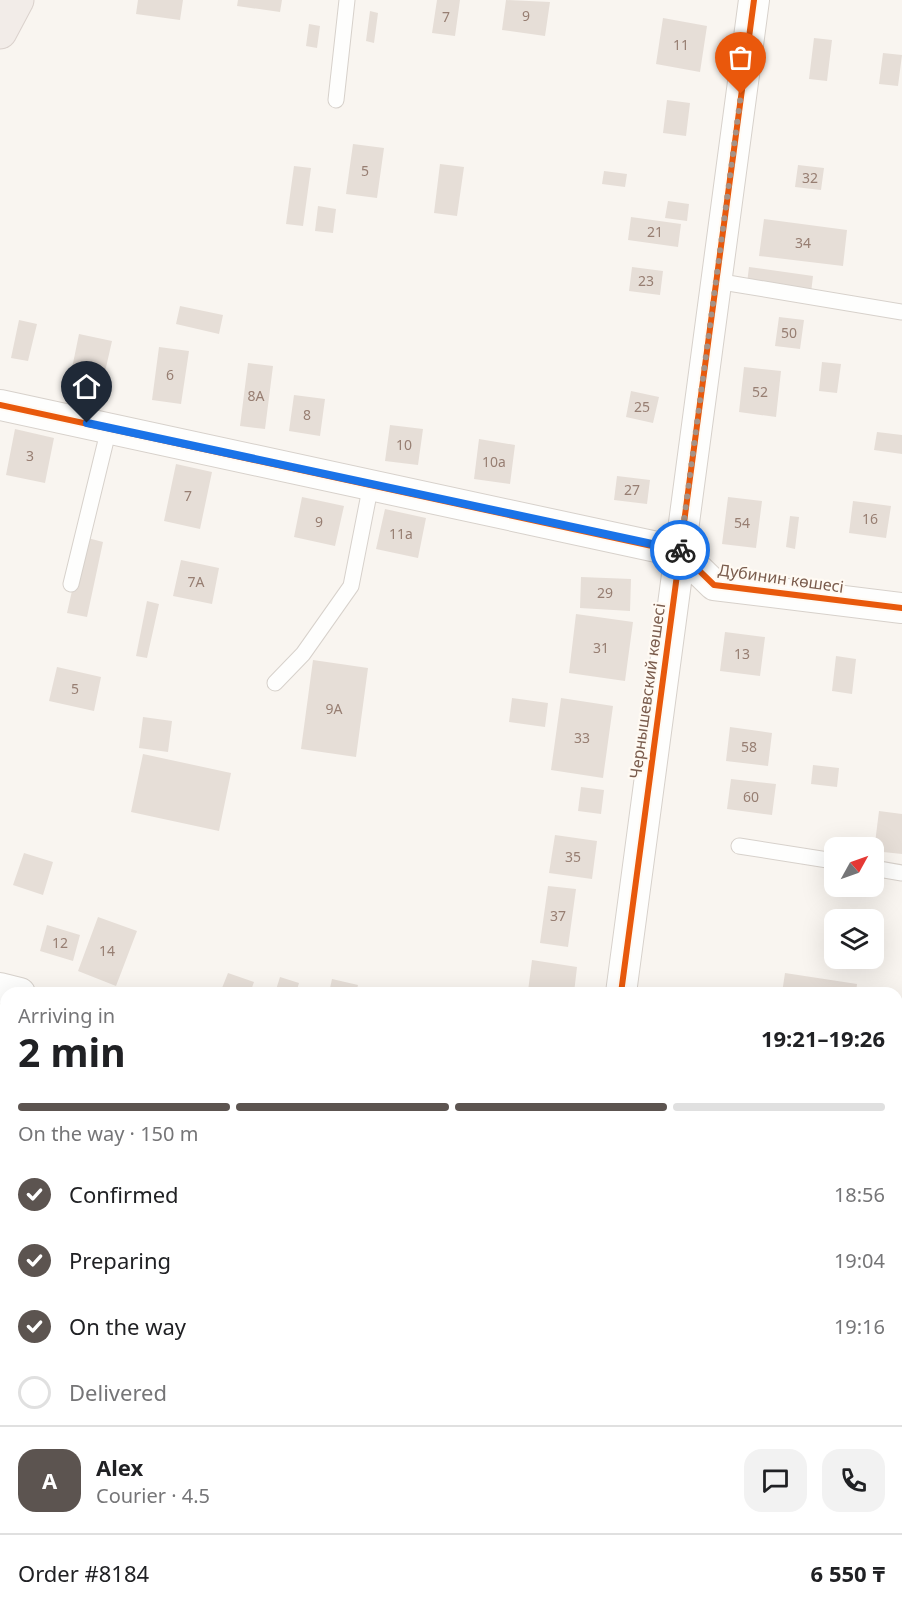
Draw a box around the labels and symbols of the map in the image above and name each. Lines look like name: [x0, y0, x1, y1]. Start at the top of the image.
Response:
house number: 9: [522, 6, 530, 25]
house number: 7: [442, 7, 450, 26]
pin: [715, 32, 766, 94]
house number: 11: [673, 35, 689, 54]
house number: 5: [361, 161, 369, 180]
house number: 32: [802, 168, 818, 187]
house number: 21: [647, 222, 663, 241]
house number: 34: [795, 233, 811, 252]
house number: 23: [638, 271, 654, 290]
house number: 50: [781, 323, 797, 342]
pin: [61, 361, 112, 423]
house number: 6: [166, 365, 174, 384]
house number: 52: [752, 382, 768, 401]
house number: 8А: [248, 386, 265, 405]
house number: 25: [634, 397, 650, 416]
house number: 8: [303, 405, 311, 424]
house number: 10: [396, 435, 412, 454]
house number: 3: [26, 446, 34, 465]
house number: 10а: [482, 452, 506, 471]
house number: 27: [624, 480, 640, 499]
house number: 7: [184, 486, 192, 505]
house number: 16: [862, 509, 878, 528]
house number: 9: [315, 512, 323, 531]
house number: 54: [734, 513, 750, 532]
courier: [650, 520, 710, 580]
house number: 11а: [389, 524, 413, 543]
street label: Дубинин көшесі: [717, 558, 845, 598]
house number: 7А: [188, 572, 205, 591]
house number: 29: [597, 583, 613, 602]
street label: Чернышевский көшесі: [624, 602, 670, 780]
house number: 31: [593, 638, 609, 657]
house number: 13: [734, 644, 750, 663]
house number: 5: [71, 679, 79, 698]
house number: 9А: [326, 699, 343, 718]
house number: 33: [574, 728, 590, 747]
house number: 58: [741, 737, 757, 756]
house number: 60: [743, 787, 759, 806]
north arrow: [824, 837, 884, 897]
house number: 35: [565, 847, 581, 866]
house number: 37: [550, 906, 566, 925]
house number: 12: [52, 933, 68, 952]
house number: 14: [99, 941, 115, 960]

